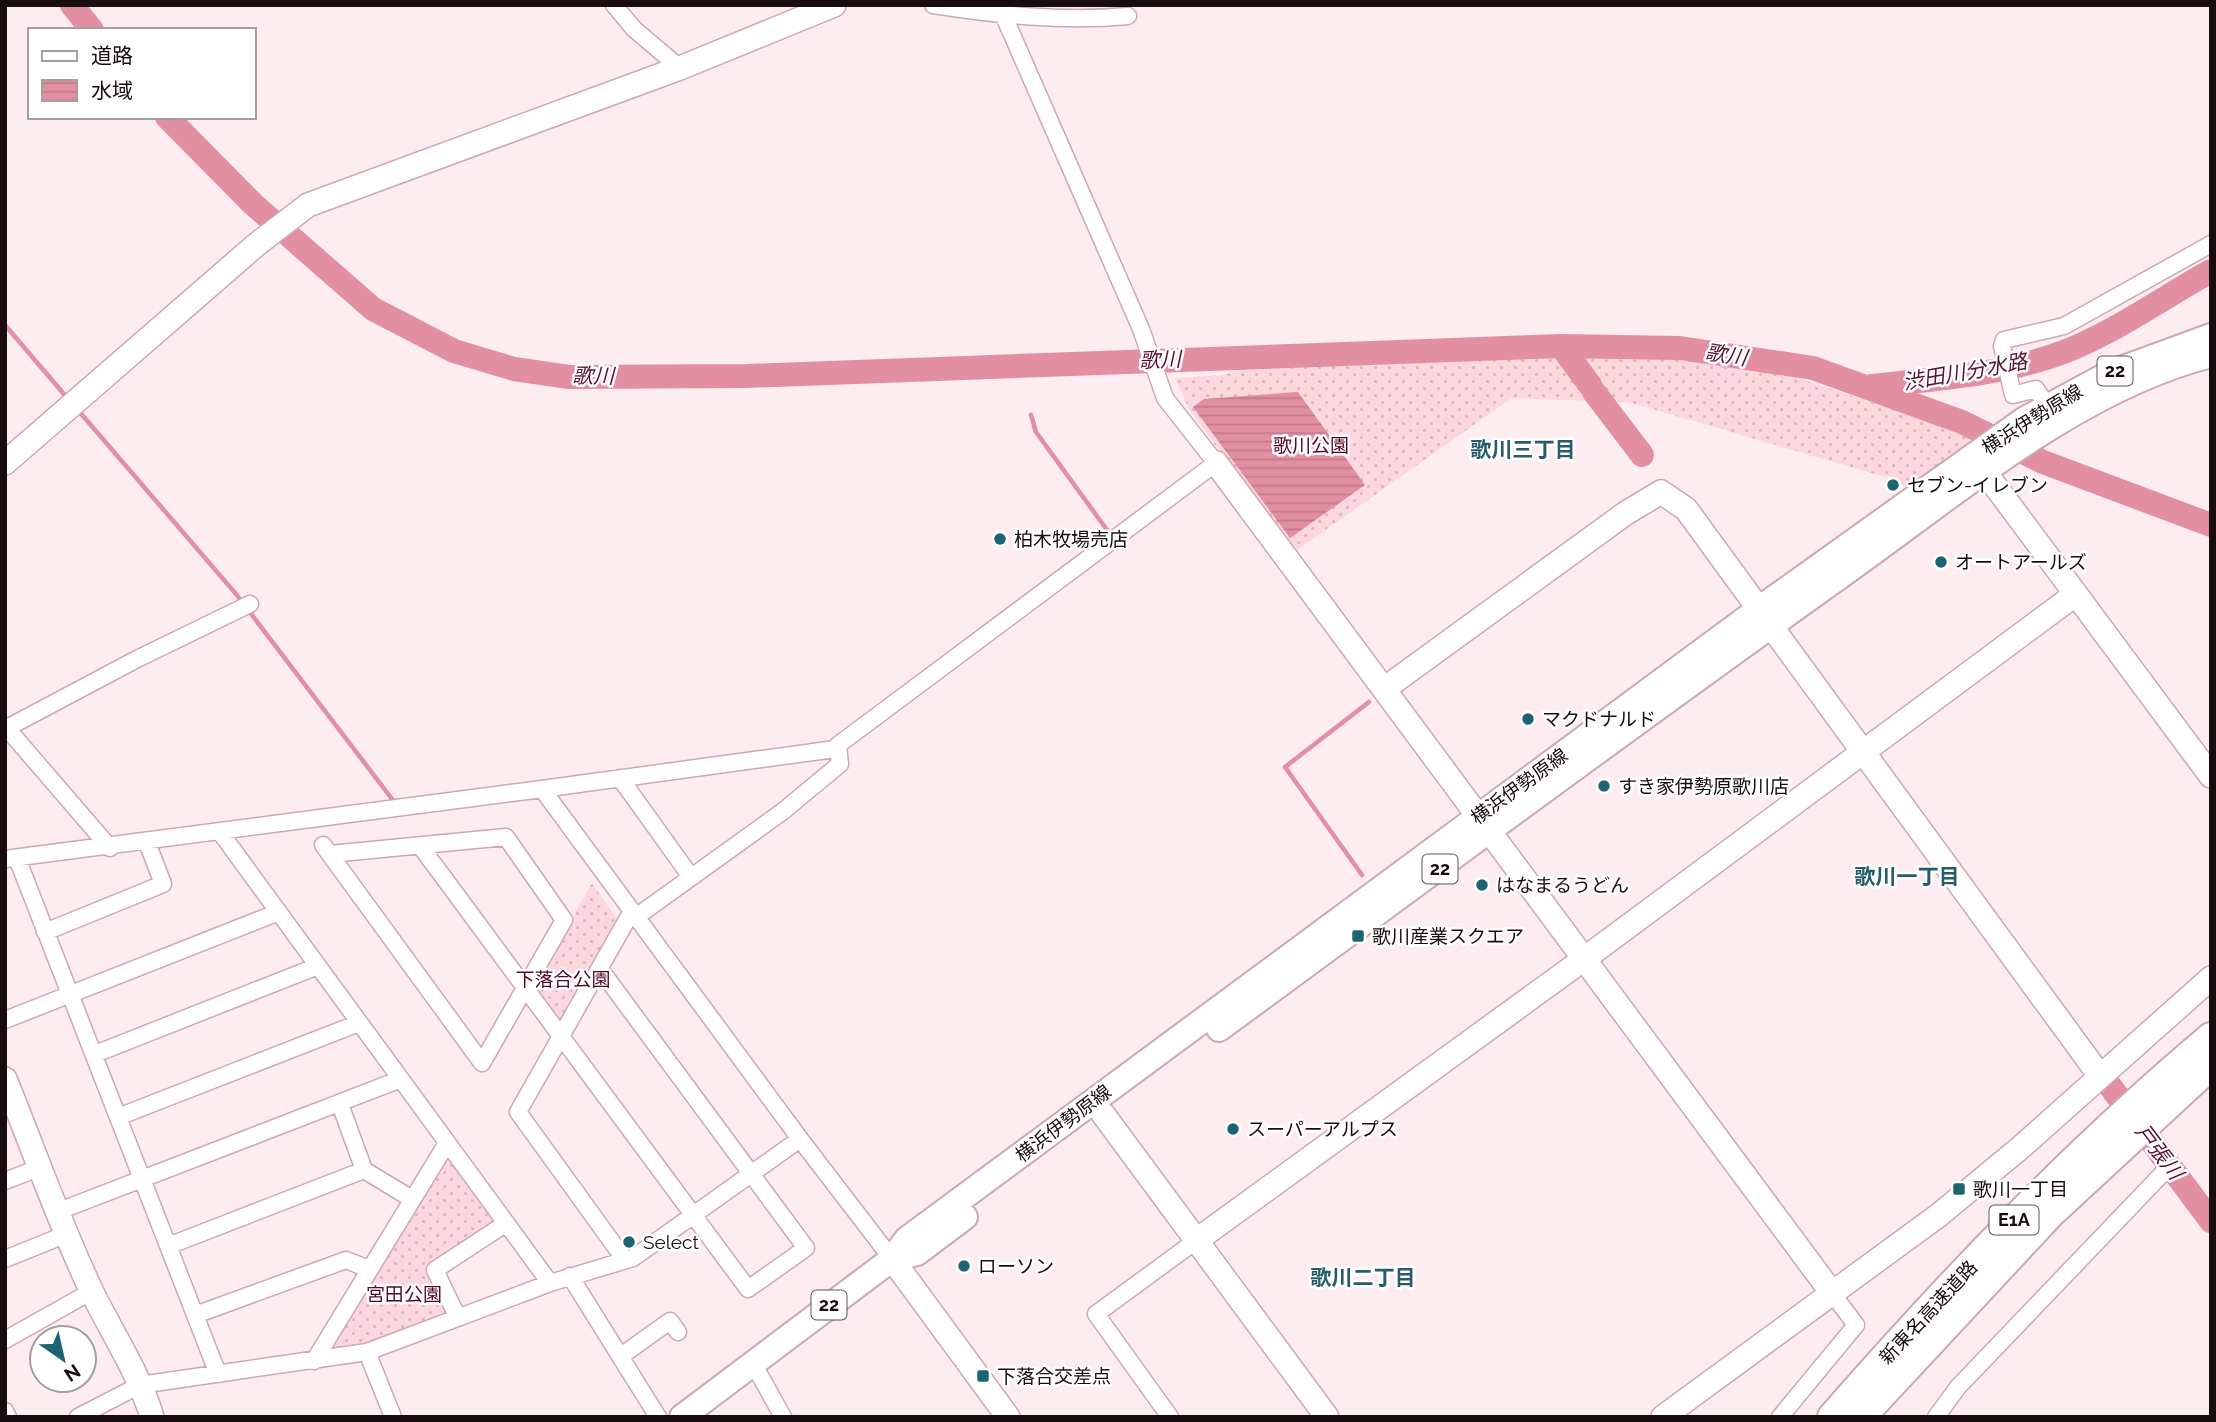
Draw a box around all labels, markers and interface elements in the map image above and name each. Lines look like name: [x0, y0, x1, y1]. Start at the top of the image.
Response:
legend: [28, 28, 256, 119]
text: 道路: [91, 43, 133, 68]
text: 水域: [91, 78, 133, 103]
water label: 歌川: [1703, 339, 1751, 370]
water label: 歌川: [1139, 346, 1183, 373]
water label: 渋田川分水路: [1901, 348, 2031, 395]
road number: 22: [2098, 356, 2132, 386]
water label: 歌川: [572, 363, 616, 388]
street label: 横浜伊勢原線: [1978, 379, 2086, 459]
park label: 歌川公園: [1273, 434, 1349, 456]
district label: 歌川三丁目: [1471, 437, 1576, 462]
place label: セブン-イレブン: [1907, 474, 2048, 496]
marker: セブン-イレブン: [1885, 477, 1901, 493]
place label: 柏木牧場売店: [1014, 528, 1128, 550]
marker: 柏木牧場売店: [992, 531, 1008, 547]
place label: オートアールズ: [1955, 551, 2087, 573]
marker: オートアールズ: [1933, 554, 1949, 570]
place label: マクドナルド: [1542, 708, 1656, 730]
marker: マクドナルド: [1520, 711, 1536, 727]
street label: 横浜伊勢原線: [1466, 744, 1572, 828]
place label: すき家伊勢原歌川店: [1618, 775, 1789, 797]
marker: すき家伊勢原歌川店: [1596, 778, 1612, 794]
road number: 22: [1422, 854, 1458, 884]
district label: 歌川一丁目: [1855, 864, 1960, 889]
place label: はなまるうどん: [1496, 874, 1629, 896]
marker: はなまるうどん: [1474, 877, 1490, 893]
place label: 歌川産業スクエア: [1372, 925, 1524, 947]
marker: 歌川産業スクエア: [1350, 928, 1366, 944]
park label: 下落合公園: [515, 968, 611, 990]
street label: 横浜伊勢原線: [1011, 1080, 1115, 1166]
place label: スーパーアルプス: [1247, 1118, 1398, 1140]
water label: 戸張川: [2130, 1119, 2190, 1186]
marker: スーパーアルプス: [1225, 1121, 1241, 1137]
place label: 歌川一丁目: [1973, 1178, 2068, 1200]
marker: 歌川一丁目: [1951, 1181, 1967, 1197]
road number: E1A: [1990, 1205, 2038, 1234]
place label: Select: [643, 1231, 699, 1253]
marker: Select: [621, 1234, 637, 1250]
place label: ローソン: [978, 1255, 1054, 1277]
street label: 新東名高速道路: [1875, 1256, 1981, 1368]
marker: ローソン: [956, 1258, 972, 1274]
district label: 歌川二丁目: [1311, 1265, 1416, 1290]
park label: 宮田公園: [366, 1283, 442, 1305]
road number: 22: [812, 1290, 846, 1320]
north arrow: [28, 1324, 98, 1394]
text: N: [60, 1360, 85, 1386]
place label: 下落合交差点: [997, 1365, 1111, 1387]
marker: 下落合交差点: [975, 1368, 991, 1384]

